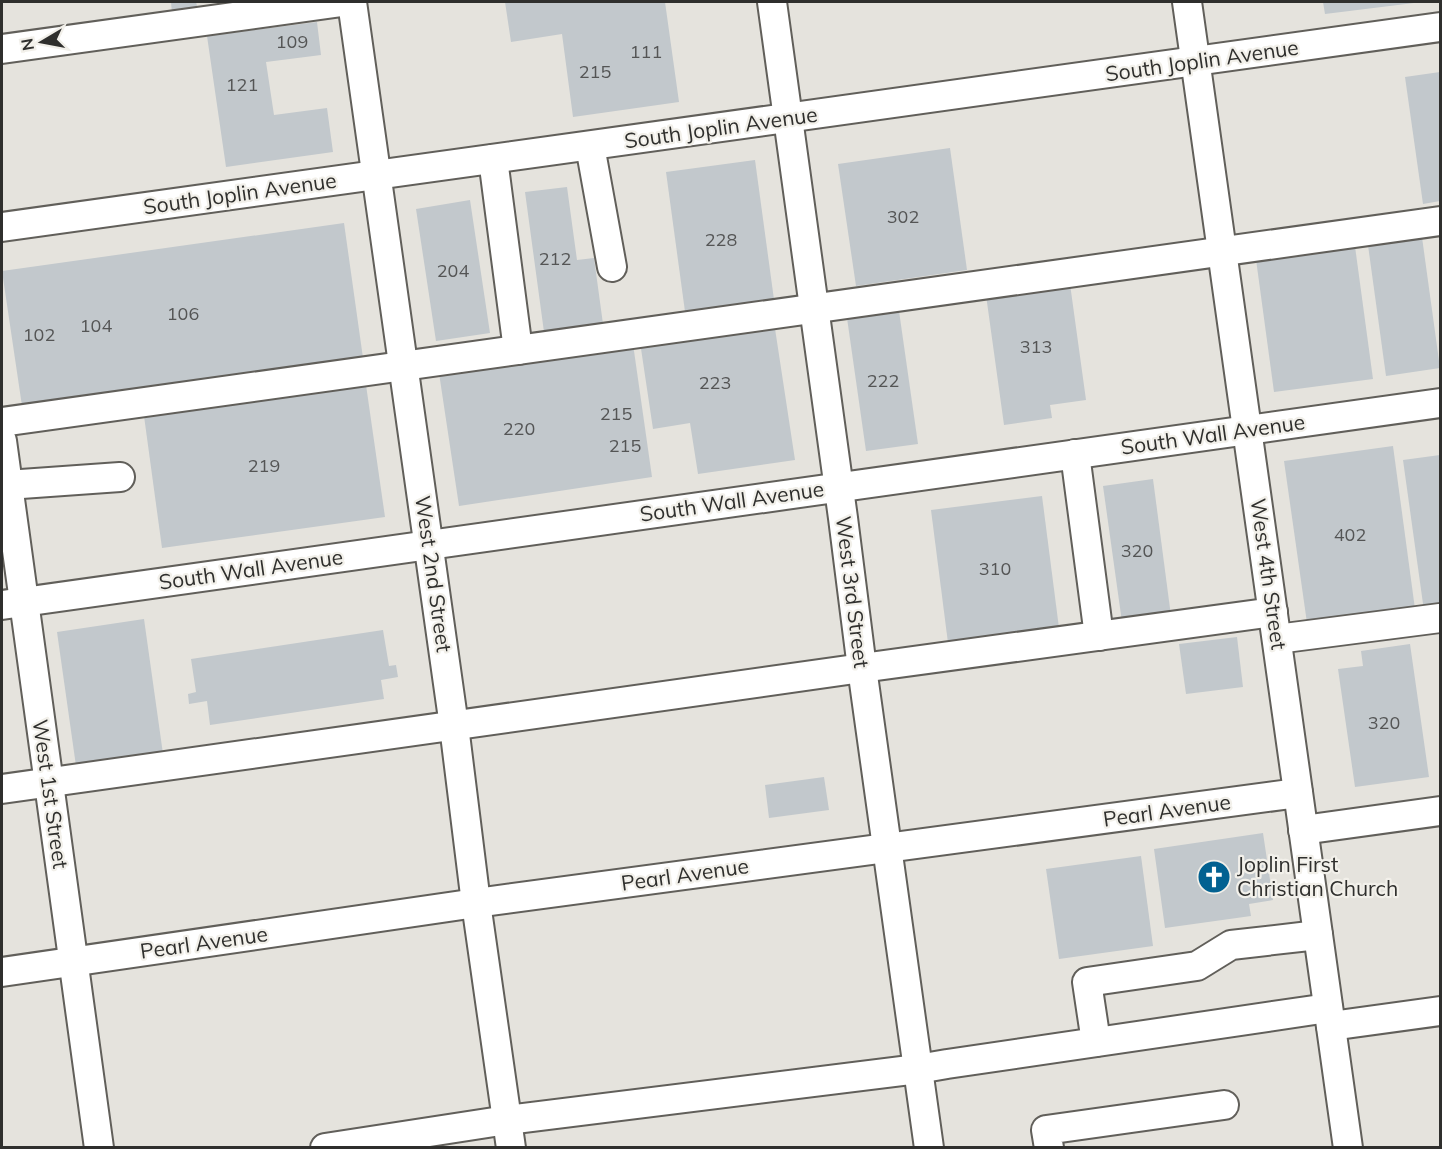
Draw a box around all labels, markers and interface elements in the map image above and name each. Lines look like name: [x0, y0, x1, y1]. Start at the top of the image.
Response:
north arrow: [12, 12, 72, 72]
house number: 109: [276, 30, 308, 53]
street label: South Joplin Avenue: [1104, 34, 1300, 86]
text: N: [16, 37, 38, 52]
house number: 111: [630, 40, 662, 63]
house number: 215: [579, 60, 611, 83]
house number: 121: [226, 73, 258, 96]
street label: South Joplin Avenue: [623, 101, 819, 153]
street label: South Joplin Avenue: [142, 167, 338, 219]
house number: 302: [887, 205, 919, 228]
house number: 228: [705, 228, 737, 251]
house number: 212: [539, 247, 571, 270]
house number: 204: [437, 259, 469, 282]
house number: 106: [167, 302, 199, 325]
house number: 104: [80, 314, 112, 337]
house number: 102: [23, 323, 55, 346]
house number: 313: [1020, 335, 1052, 358]
house number: 222: [867, 369, 899, 392]
house number: 223: [699, 371, 731, 394]
house number: 215: [600, 402, 632, 425]
street label: South Wall Avenue: [1119, 408, 1307, 460]
house number: 220: [503, 417, 535, 440]
house number: 215: [609, 434, 641, 457]
house number: 219: [248, 454, 280, 477]
street label: South Wall Avenue: [638, 475, 826, 527]
street label: West 2nd Street: [410, 494, 458, 654]
street label: West 4th Street: [1246, 497, 1292, 651]
street label: West 3rd Street: [831, 514, 875, 669]
house number: 402: [1334, 523, 1366, 546]
house number: 320: [1121, 539, 1153, 562]
street label: South Wall Avenue: [157, 543, 345, 595]
house number: 310: [979, 557, 1011, 580]
house number: 320: [1368, 711, 1400, 734]
street label: West 1st Street: [28, 718, 74, 870]
street label: Pearl Avenue: [1101, 788, 1232, 832]
place label: Joplin First Christian Church: [1237, 851, 1398, 901]
street label: Pearl Avenue: [619, 852, 750, 896]
church icon: Joplin First Christian Church: [1196, 859, 1232, 895]
street label: Pearl Avenue: [138, 920, 269, 964]

